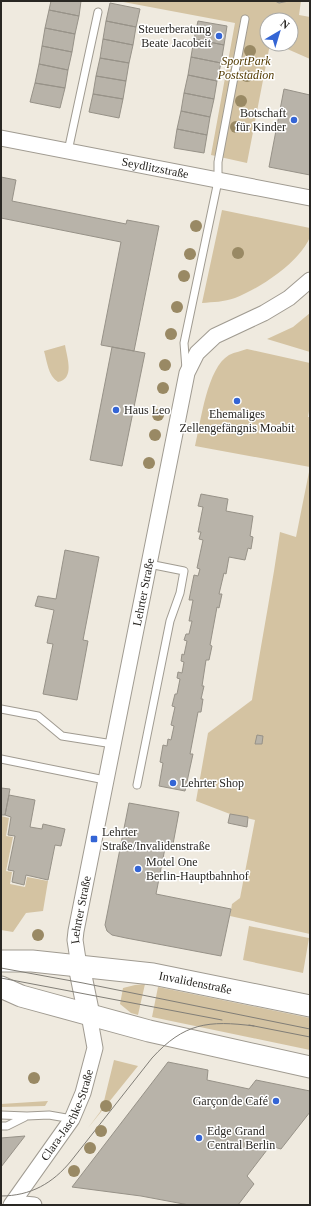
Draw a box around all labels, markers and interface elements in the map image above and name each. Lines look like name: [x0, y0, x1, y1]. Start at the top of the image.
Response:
north arrow: [259, 12, 299, 52]
text: N: [278, 17, 292, 31]
place label: Steuerberatung Beate Jacobeit: [138, 22, 212, 50]
marker: Steuerberatung Beate Jacobeit: [214, 31, 224, 41]
park label: SportPark Poststadion: [217, 54, 274, 82]
place label: Botschaft für Kinder: [236, 106, 287, 134]
marker: Botschaft für Kinder: [289, 115, 299, 125]
street label: Seydlitzstraße: [120, 155, 190, 181]
marker: Ehemaliges Zellengefängnis Moabit: [232, 396, 242, 406]
place label: Haus Leo: [124, 403, 170, 417]
marker: Haus Leo: [111, 405, 121, 415]
place label: Ehemaliges Zellengefängnis Moabit: [180, 407, 295, 435]
street label: Lehrter Straße: [130, 557, 157, 627]
place label: Lehrter Shop: [181, 776, 244, 790]
marker: Lehrter Shop: [168, 778, 178, 788]
place label: Lehrter Straße/Invalidenstraße: [102, 825, 210, 853]
marker: Lehrter Straße/Invalidenstraße: [89, 834, 99, 844]
place label: Motel One Berlin-Hauptbahnhof: [146, 855, 249, 883]
marker: Motel One Berlin-Hauptbahnhof: [133, 864, 143, 874]
street label: Lehrter Straße: [68, 875, 94, 945]
street label: Invalidenstraße: [158, 968, 233, 997]
street label: Clara-Jaschke-Straße: [38, 1068, 96, 1163]
place label: Garçon de Café: [193, 1094, 268, 1108]
marker: Garçon de Café: [271, 1096, 281, 1106]
place label: Edge Grand Central Berlin: [207, 1124, 275, 1152]
marker: Edge Grand Central Berlin: [194, 1133, 204, 1143]

